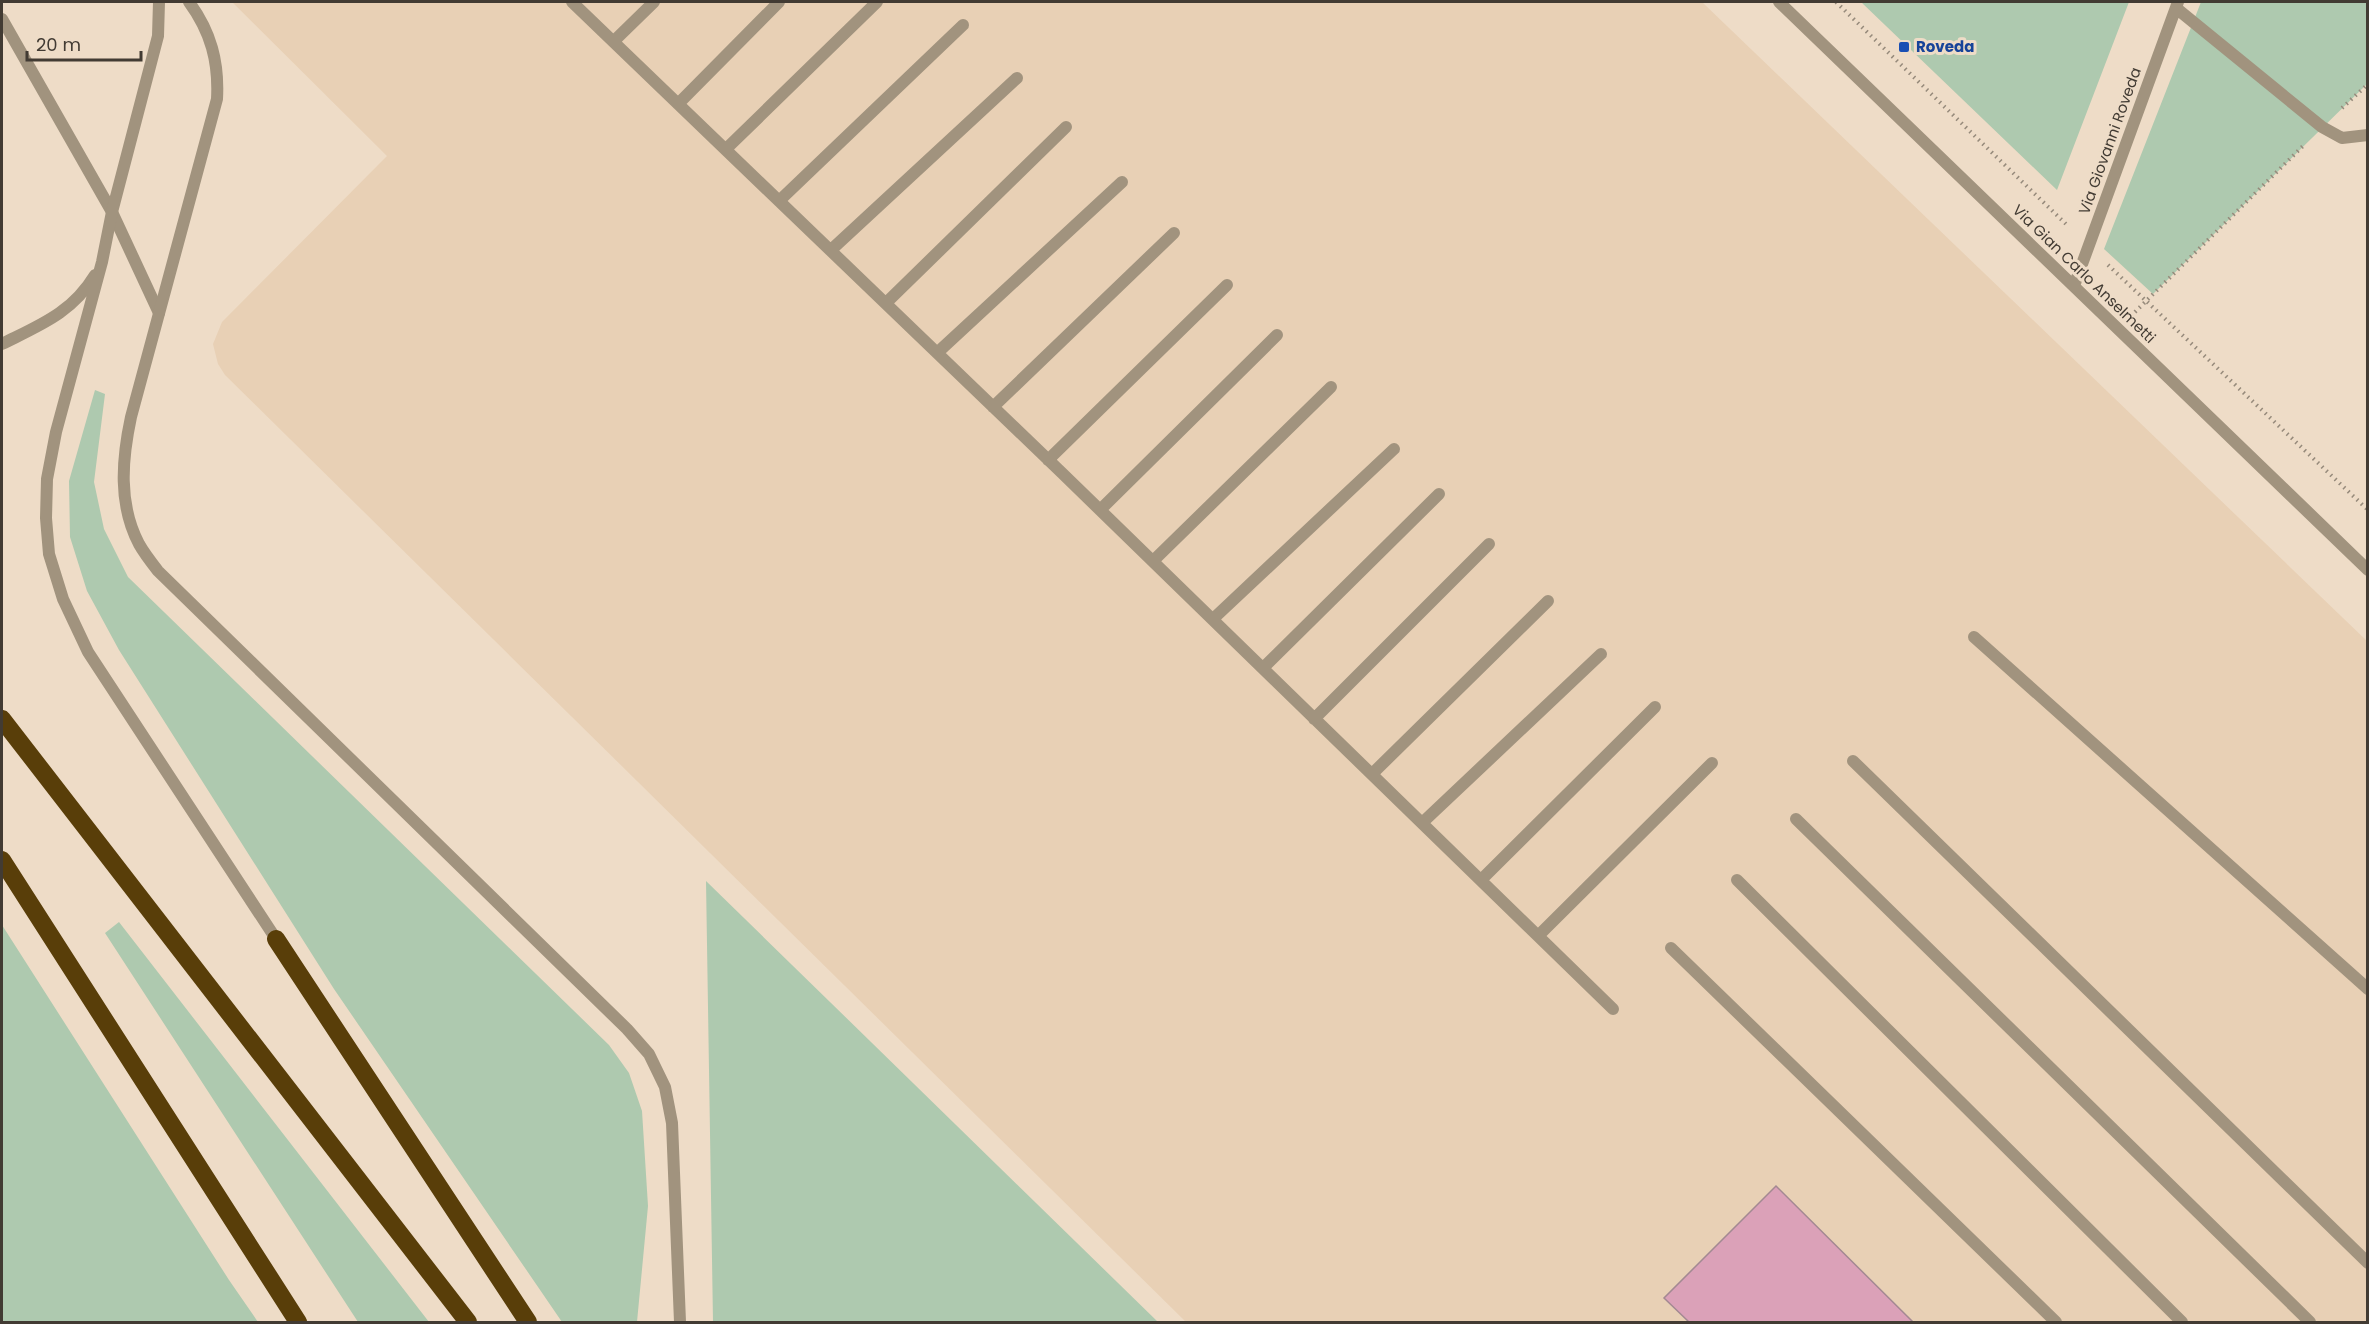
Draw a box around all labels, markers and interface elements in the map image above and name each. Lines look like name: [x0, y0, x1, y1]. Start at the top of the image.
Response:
scale bar: [27, 24, 141, 62]
text: 20 m: [36, 32, 81, 57]
place label: Roveda: [1916, 36, 1974, 57]
marker: Roveda: [1897, 40, 1911, 54]
street label: Via Giovanni Roveda: [2073, 64, 2146, 217]
street label: Via Gian Carlo Anselmetti: [2008, 200, 2161, 348]

